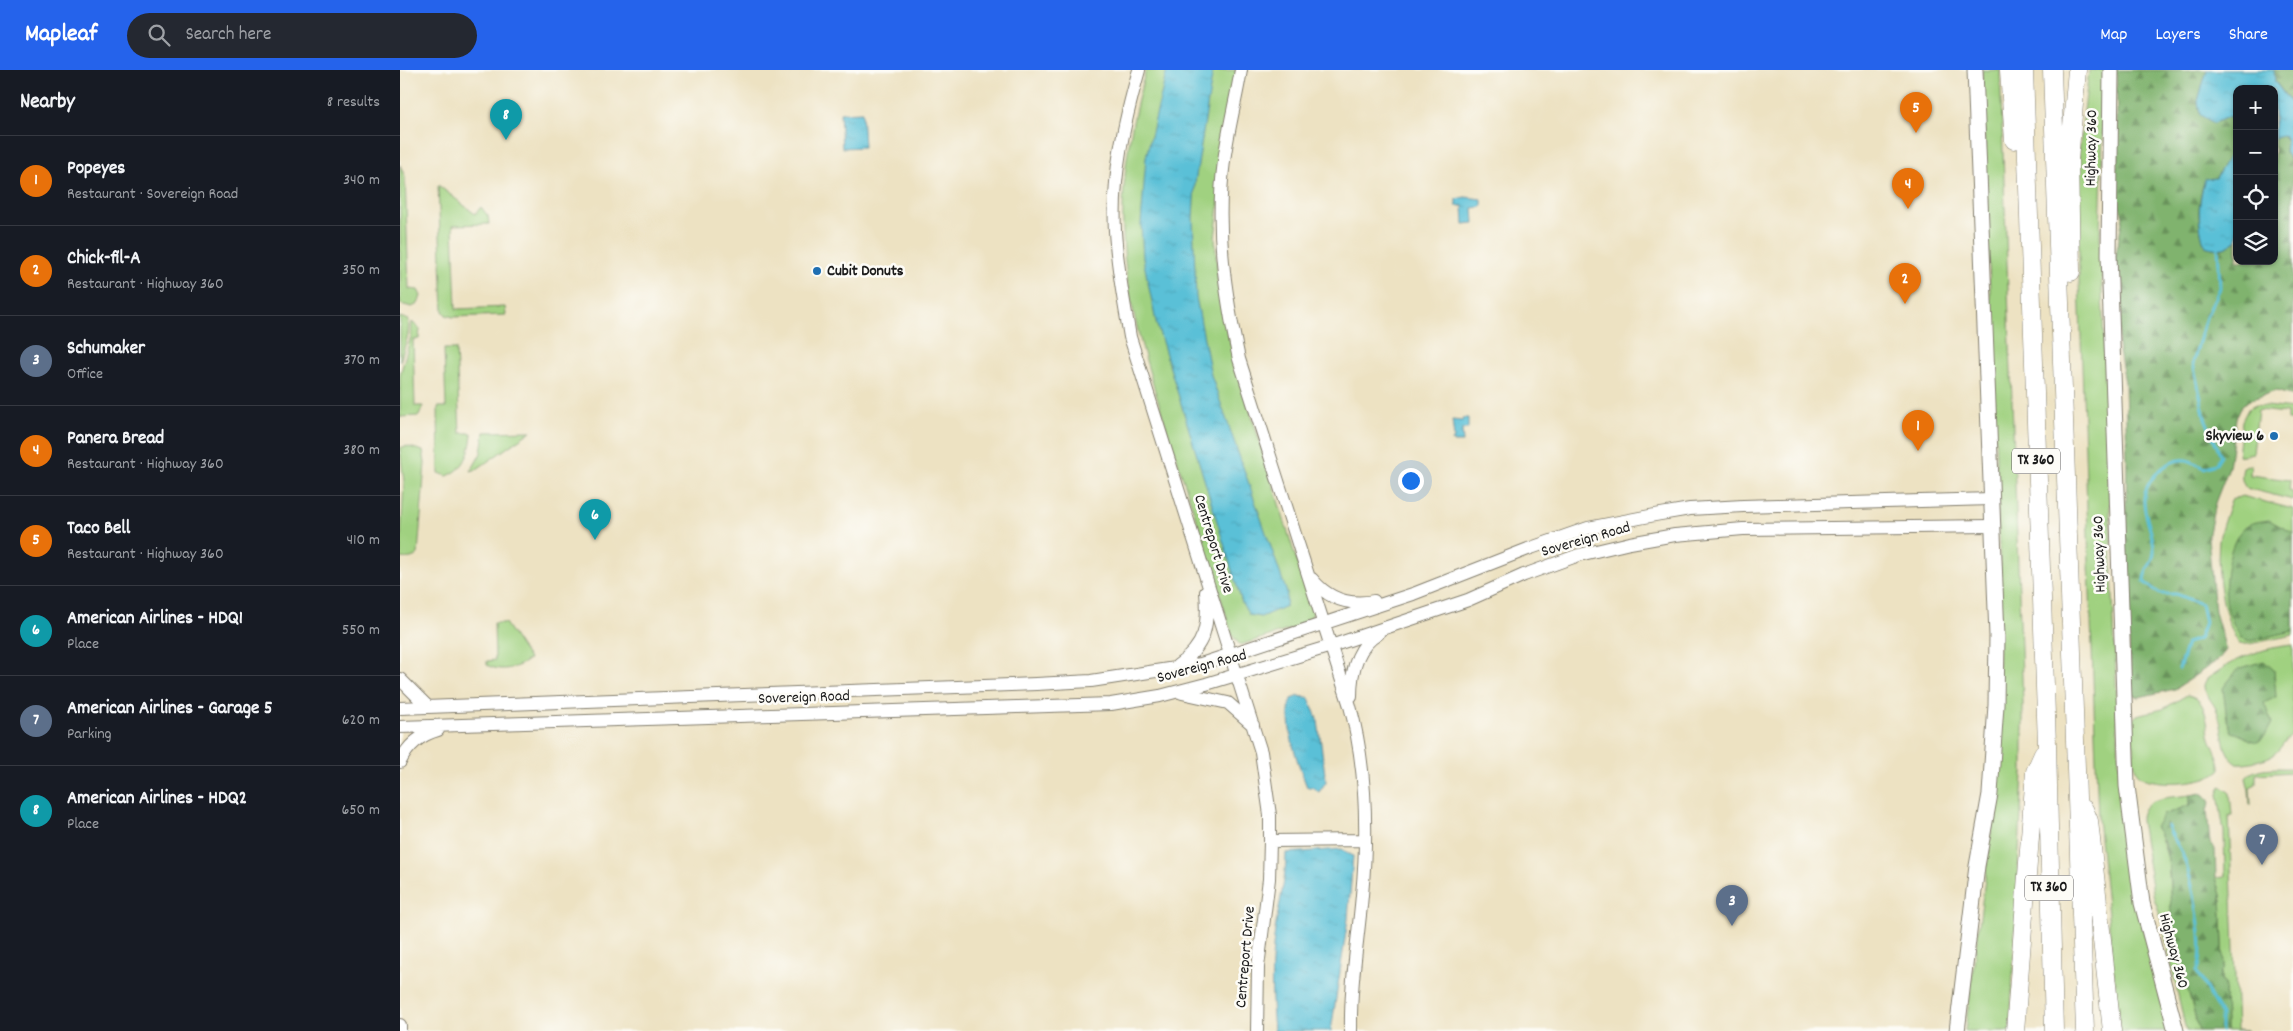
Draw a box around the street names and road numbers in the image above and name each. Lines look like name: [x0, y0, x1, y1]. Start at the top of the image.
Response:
street label: Highway 360: [2080, 109, 2104, 187]
road number: TX 360: [2012, 448, 2060, 474]
street label: Centreport Drive: [1187, 492, 1239, 596]
street label: Highway 360: [2087, 515, 2113, 593]
street label: Sovereign Road: [1539, 516, 1633, 564]
street label: Sovereign Road: [1155, 644, 1249, 690]
street label: Sovereign Road: [758, 685, 850, 711]
road number: TX 360: [2025, 876, 2073, 900]
street label: Centreport Drive: [1230, 905, 1262, 1009]
street label: Highway 360: [2152, 911, 2194, 991]

